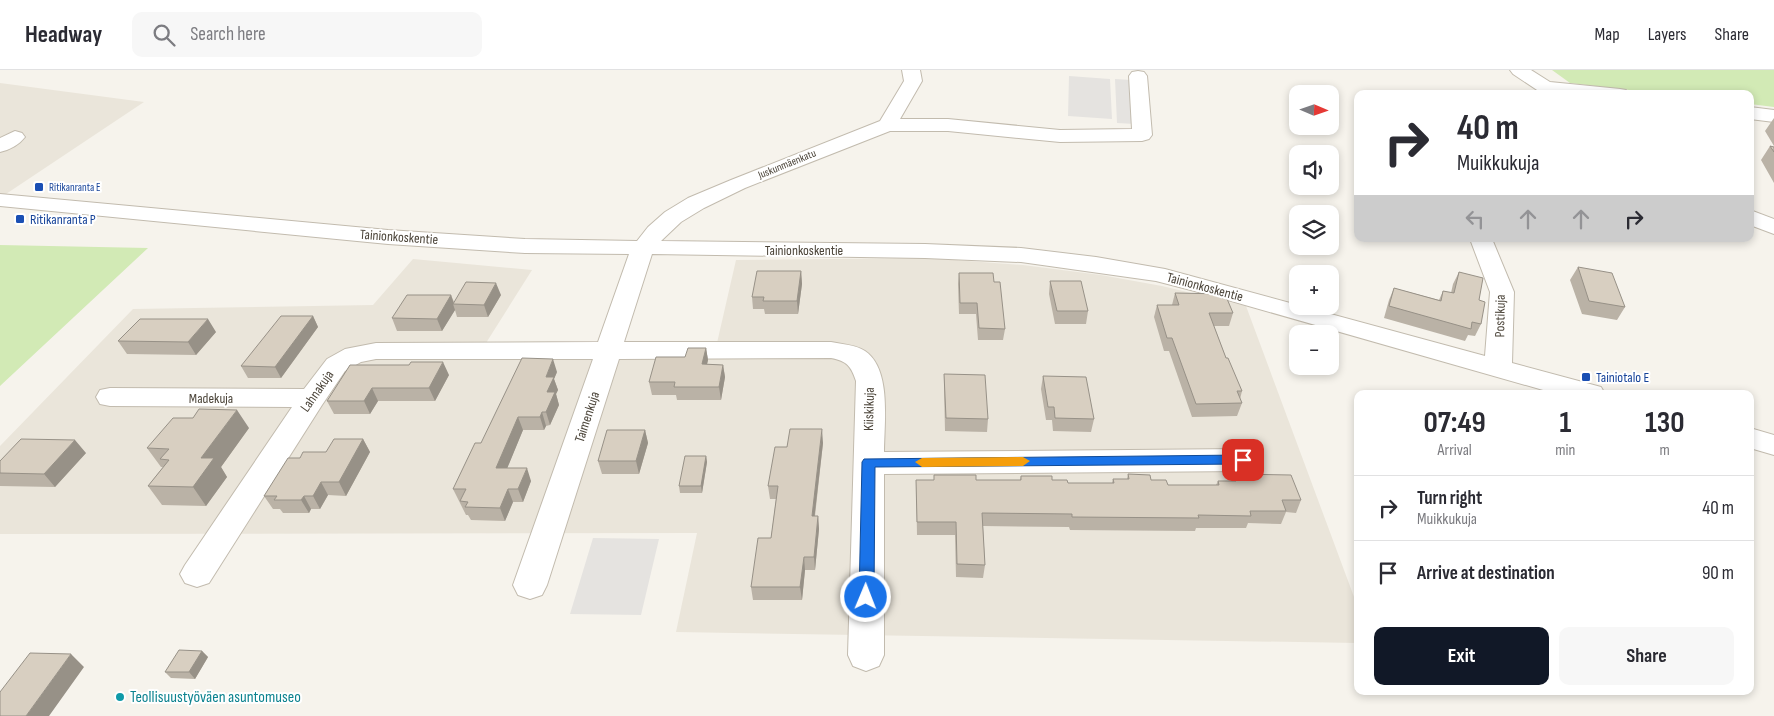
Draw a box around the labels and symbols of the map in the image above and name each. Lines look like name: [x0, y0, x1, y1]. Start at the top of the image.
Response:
north arrow: [1289, 85, 1339, 135]
street label: Juskunmäenkatu: [755, 146, 818, 182]
marker: Ritikanranta E: [33, 181, 45, 193]
place label: Ritikanranta E: [49, 181, 101, 194]
place label: Ritikanranta P: [30, 211, 96, 228]
marker: Ritikanranta P: [14, 213, 26, 225]
street label: Tainionkoskentie: [359, 226, 439, 248]
street label: Tainionkoskentie: [765, 242, 843, 259]
street label: Tainionkoskentie: [1165, 269, 1245, 305]
street label: Postikuja: [1491, 294, 1509, 338]
street label: Lahnakuja: [297, 367, 337, 415]
place label: Tainiotalo E: [1596, 369, 1649, 386]
marker: Tainiotalo E: [1580, 371, 1592, 383]
street label: Kiiskikuja: [860, 387, 878, 431]
street label: Taimenkuja: [571, 389, 603, 445]
street label: Madekuja: [189, 390, 233, 407]
pin: [1222, 439, 1264, 481]
position arrow: [839, 570, 891, 622]
place label: Teollisuustyöväen asuntomuseo: [130, 688, 301, 707]
marker: Teollisuustyöväen asuntomuseo: [114, 691, 126, 703]

